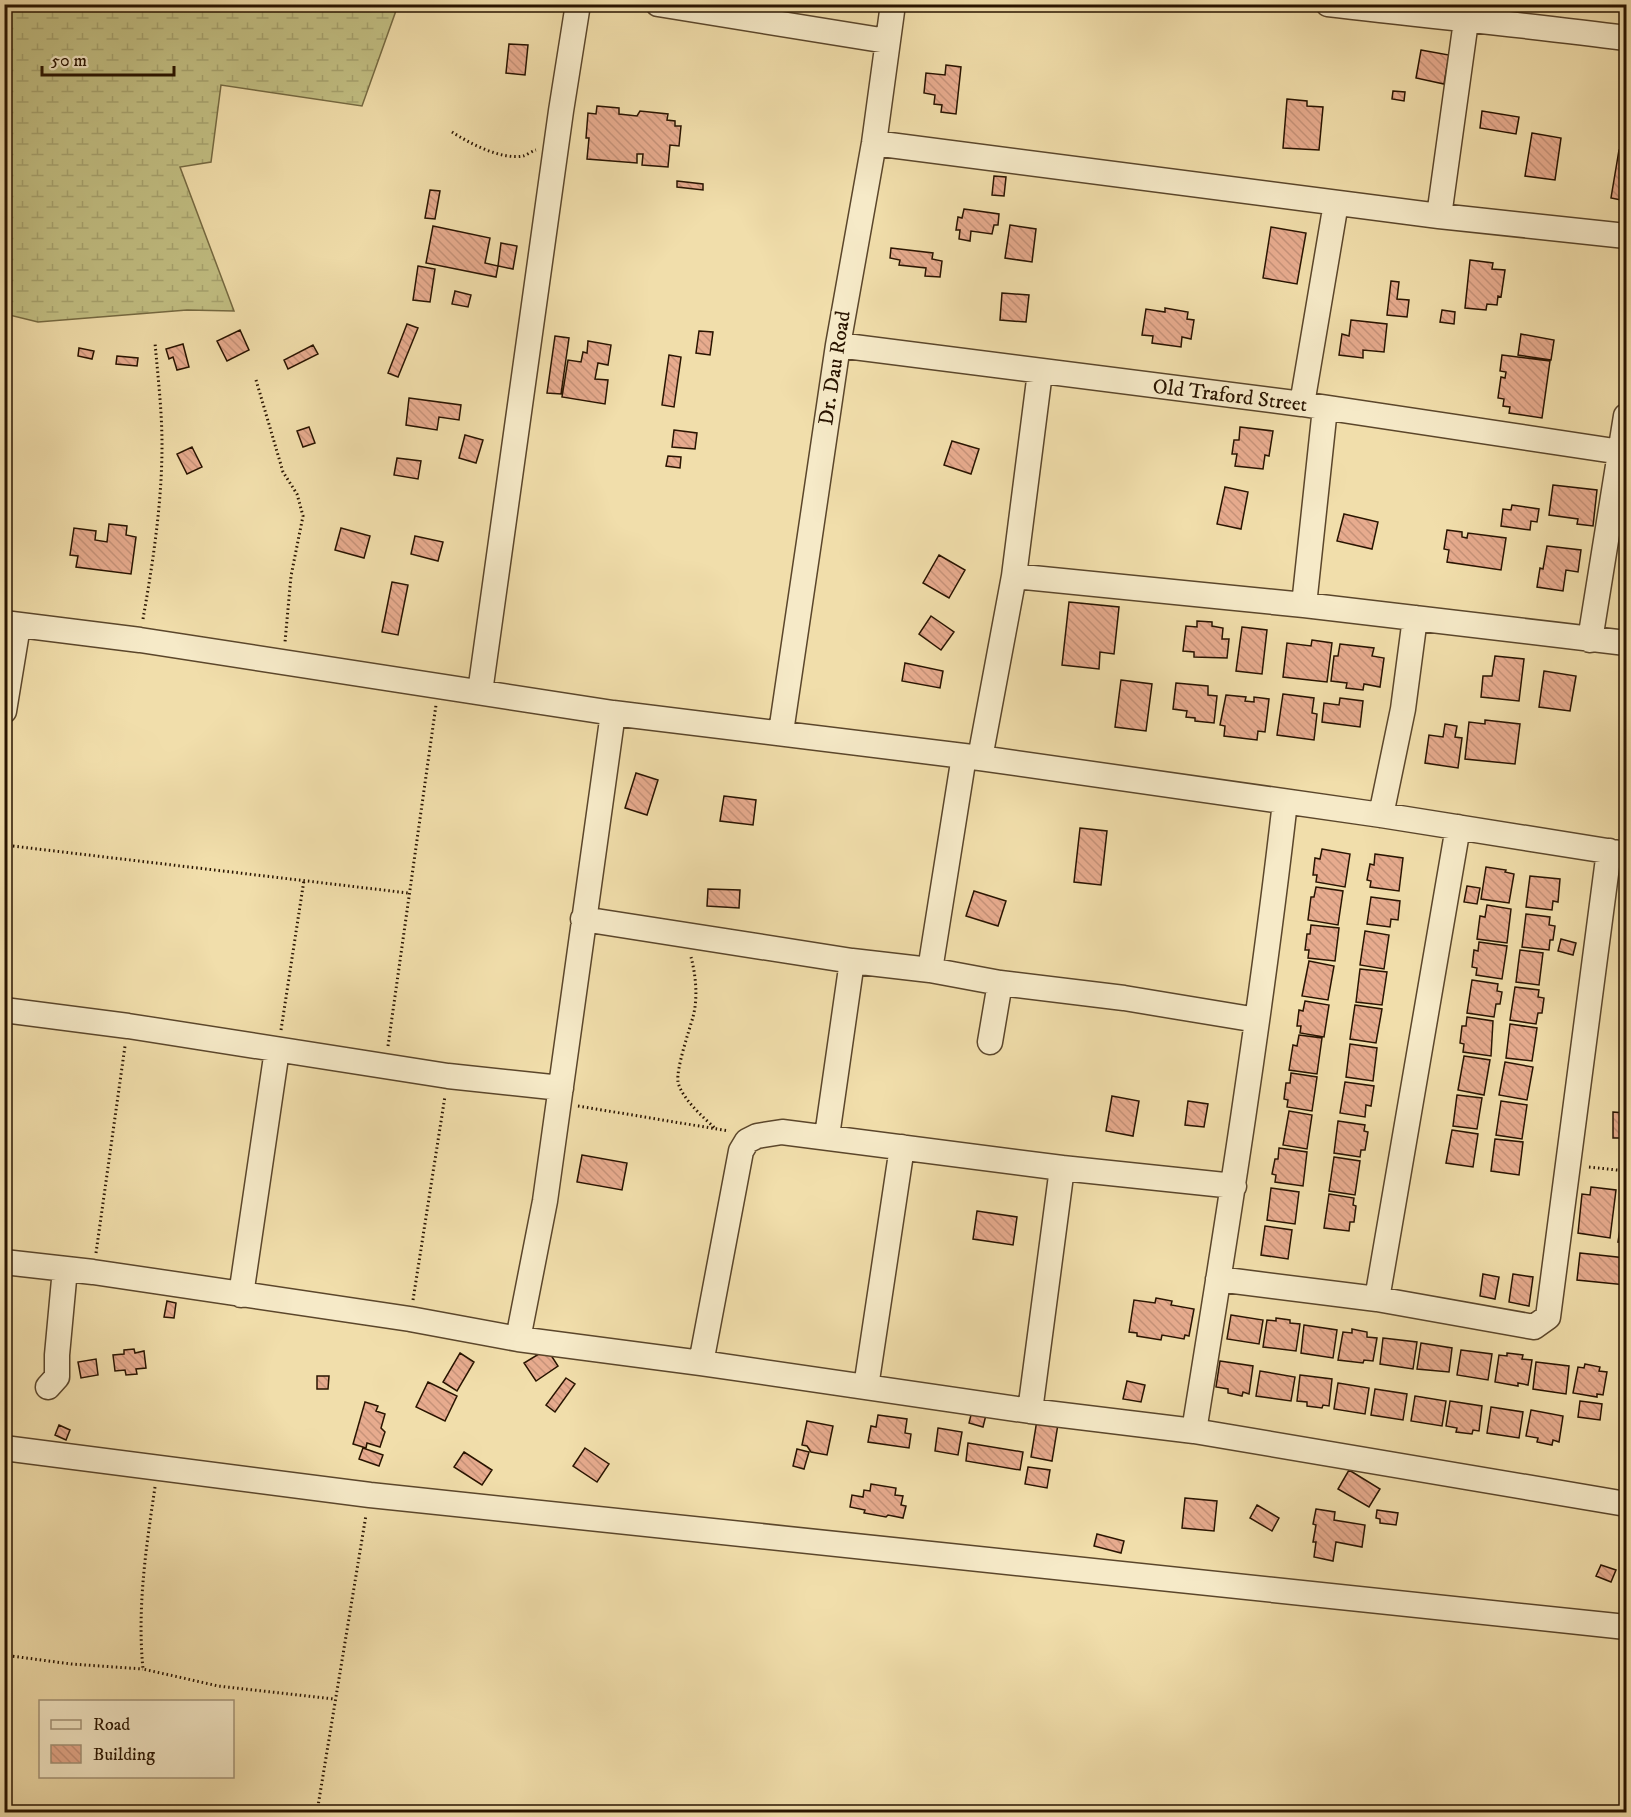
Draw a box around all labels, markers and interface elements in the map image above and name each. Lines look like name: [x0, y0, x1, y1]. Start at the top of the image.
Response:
scale bar: [42, 39, 174, 77]
text: 50 m: [51, 50, 87, 72]
street label: Dr. Dau Road: [813, 309, 857, 427]
street label: Old Traford Street: [1151, 374, 1309, 418]
legend: [39, 1700, 234, 1778]
text: Road: [93, 1714, 130, 1736]
text: Building: [93, 1744, 155, 1766]

